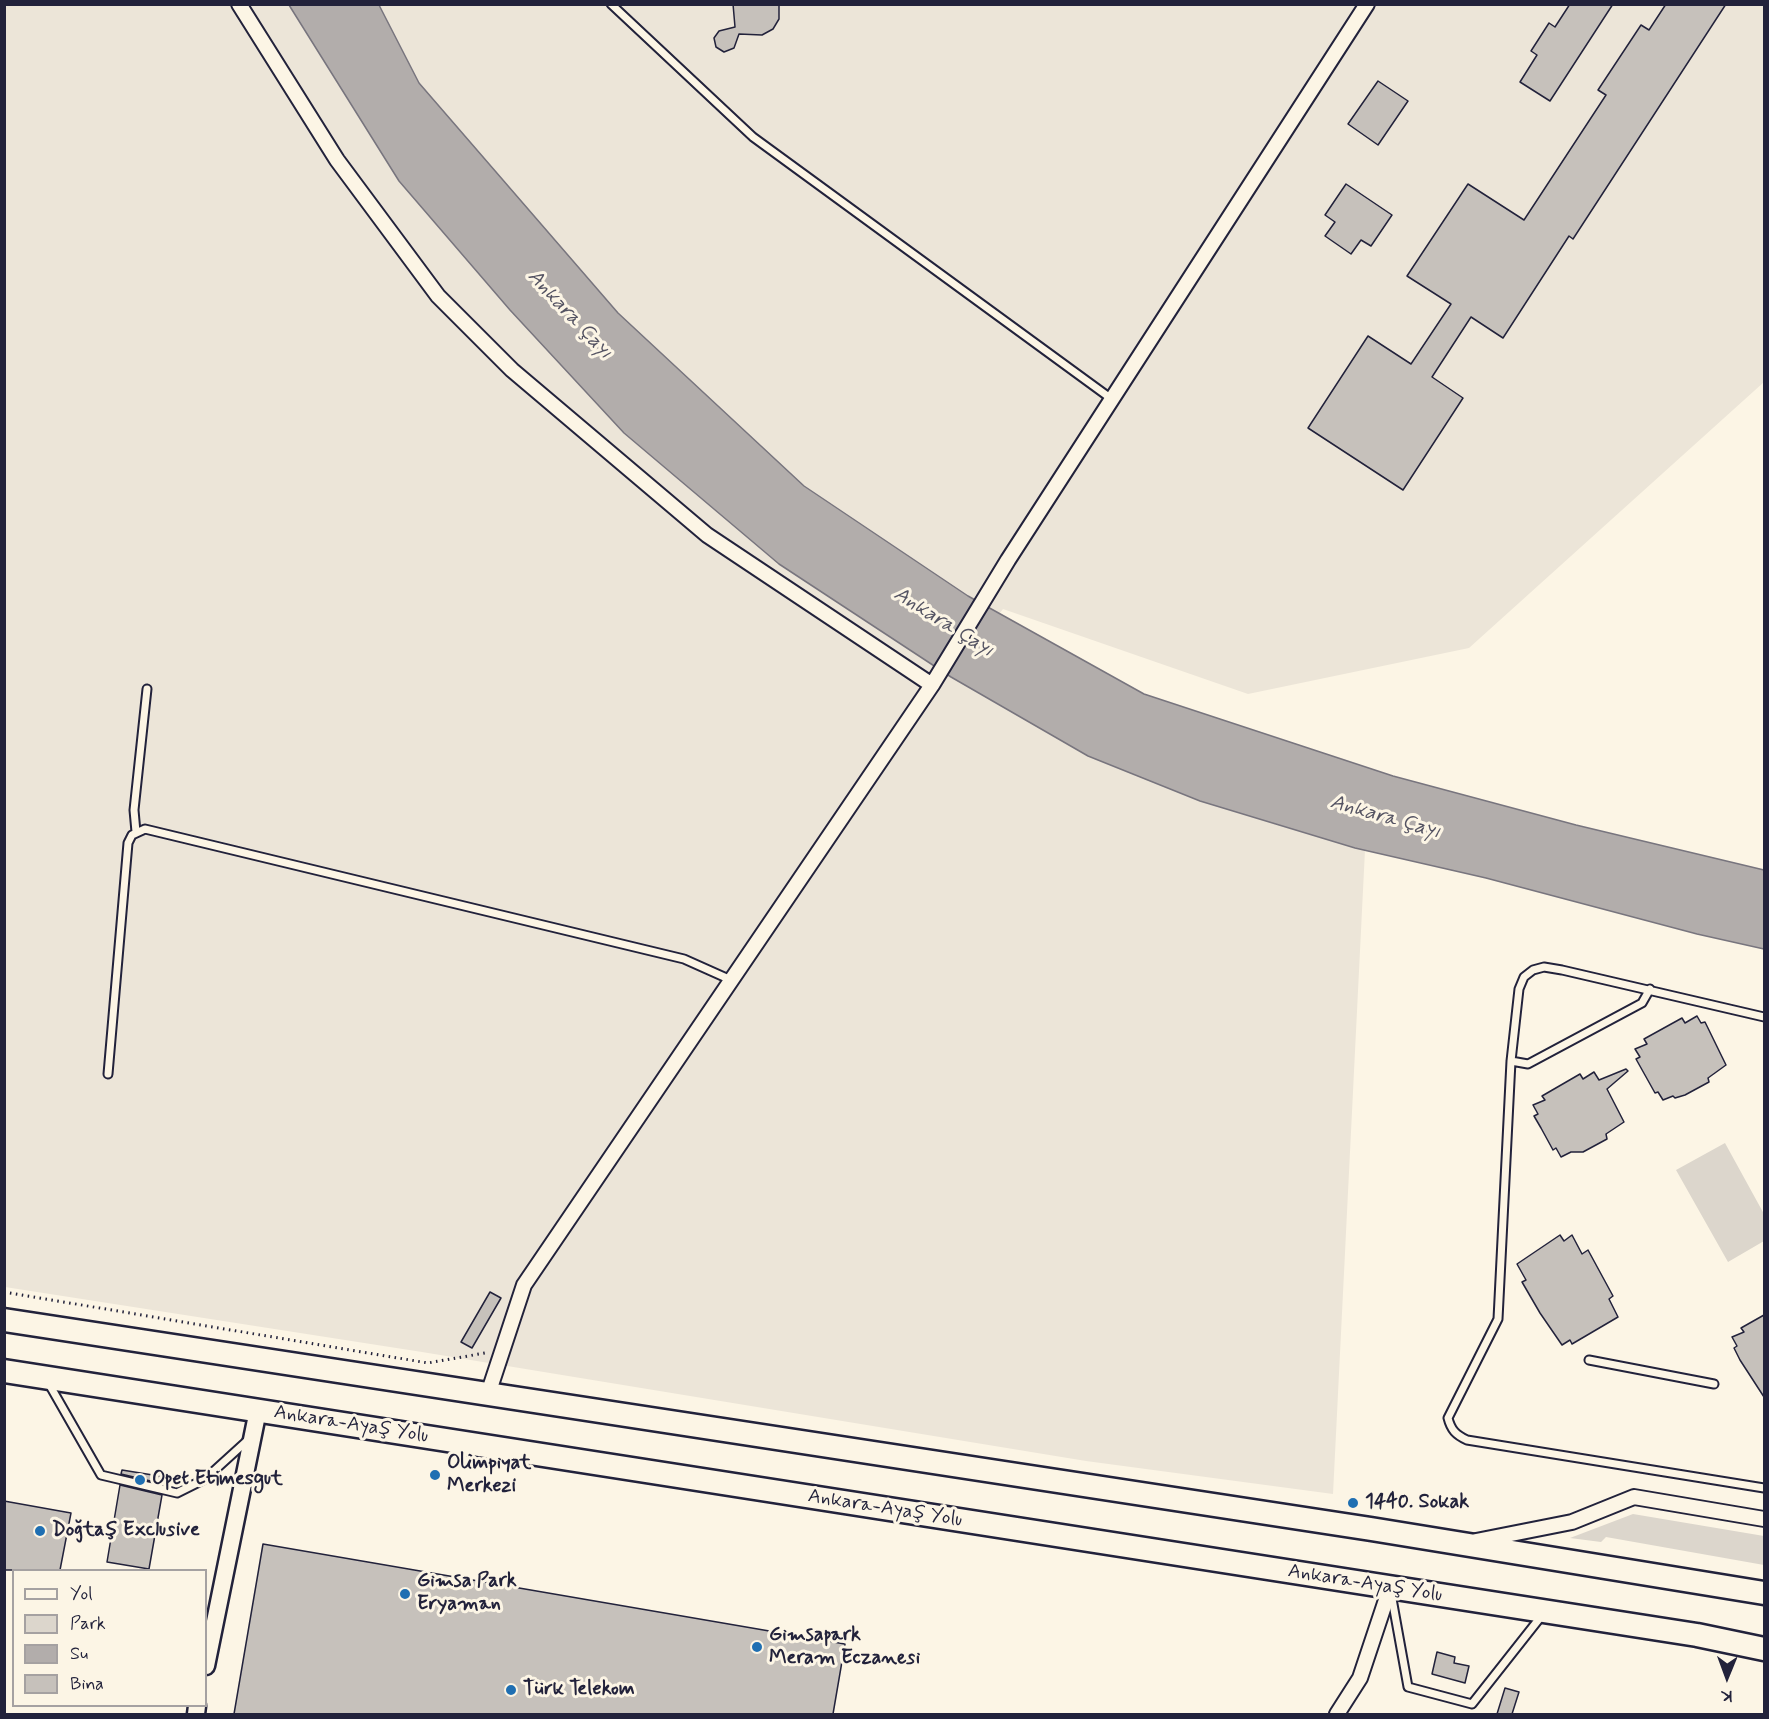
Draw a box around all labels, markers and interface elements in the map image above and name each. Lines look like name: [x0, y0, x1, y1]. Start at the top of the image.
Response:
water label: Ankara Çayı: [521, 265, 617, 365]
water label: Ankara Çayı: [888, 582, 998, 664]
water label: Ankara Çayı: [1327, 790, 1443, 846]
street label: Ankara-Ayaş Yolu: [272, 1401, 430, 1449]
place label: Olimpiyat Merkezi: [447, 1452, 531, 1499]
place label: Opet Etimesgut: [152, 1468, 283, 1492]
marker: Olimpiyat Merkezi: [428, 1468, 442, 1482]
marker: Opet Etimesgut: [133, 1473, 147, 1487]
street label: Ankara-Ayaş Yolu: [806, 1485, 964, 1533]
place label: 1440. Sokak: [1365, 1491, 1469, 1515]
marker: 1440. Sokak: [1346, 1496, 1360, 1510]
place label: Doğtaş Exclusive: [52, 1519, 200, 1543]
marker: Doğtaş Exclusive: [33, 1524, 47, 1538]
street label: Ankara-Ayaş Yolu: [1286, 1560, 1444, 1608]
legend: [12, 1569, 207, 1707]
place label: Gimsa Park Eryaman: [417, 1570, 517, 1617]
text: Yol: [70, 1582, 93, 1606]
marker: Gimsa Park Eryaman: [398, 1587, 412, 1601]
text: Park: [70, 1612, 106, 1636]
place label: Gimsapark Meram Eczanesi: [769, 1624, 920, 1671]
marker: Gimsapark Meram Eczanesi: [750, 1640, 764, 1654]
text: Su: [70, 1642, 88, 1666]
north arrow: [1697, 1647, 1757, 1707]
text: Bina: [70, 1672, 104, 1696]
place label: Türk Telekom: [523, 1678, 635, 1702]
marker: Türk Telekom: [504, 1683, 518, 1697]
text: K: [1721, 1685, 1733, 1706]

